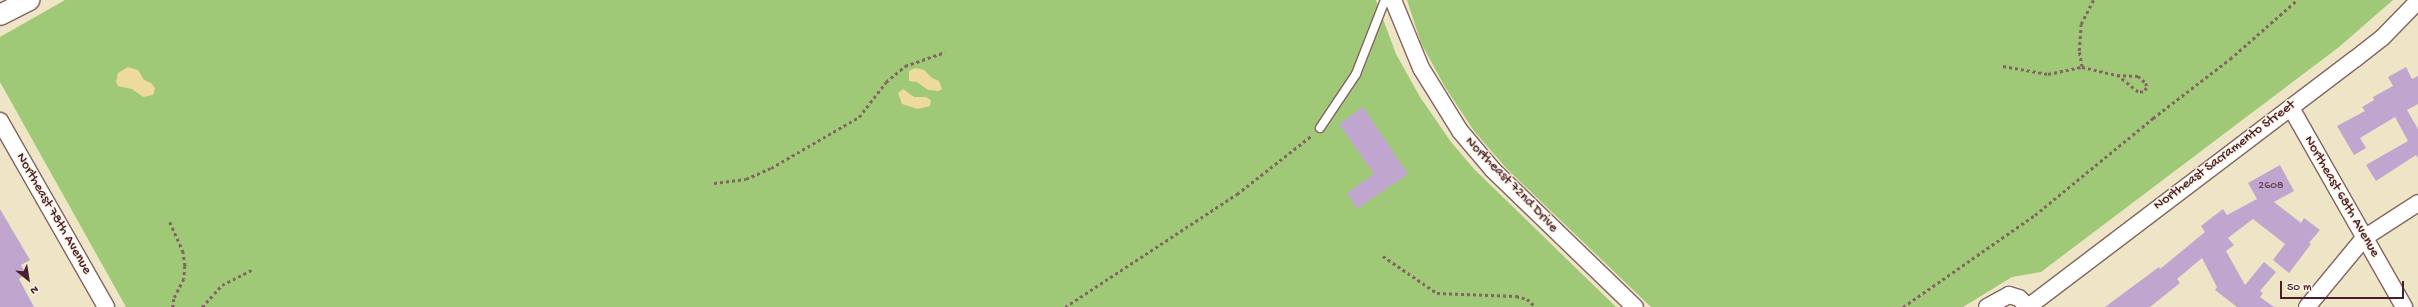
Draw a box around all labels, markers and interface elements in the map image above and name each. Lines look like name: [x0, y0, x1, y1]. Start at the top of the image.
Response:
street label: Northeast Sacramento Street: [2151, 97, 2299, 215]
street label: Northeast 68th Avenue: [2299, 133, 2383, 261]
street label: Northeast 72nd Drive: [1461, 134, 1561, 236]
street label: Northeast 78th Avenue: [11, 150, 95, 278]
house number: 2608: [2258, 180, 2284, 194]
north arrow: [8, 259, 48, 299]
scale bar: [2282, 273, 2406, 299]
text: 50 m: [2287, 281, 2312, 295]
text: N: [28, 282, 40, 296]

